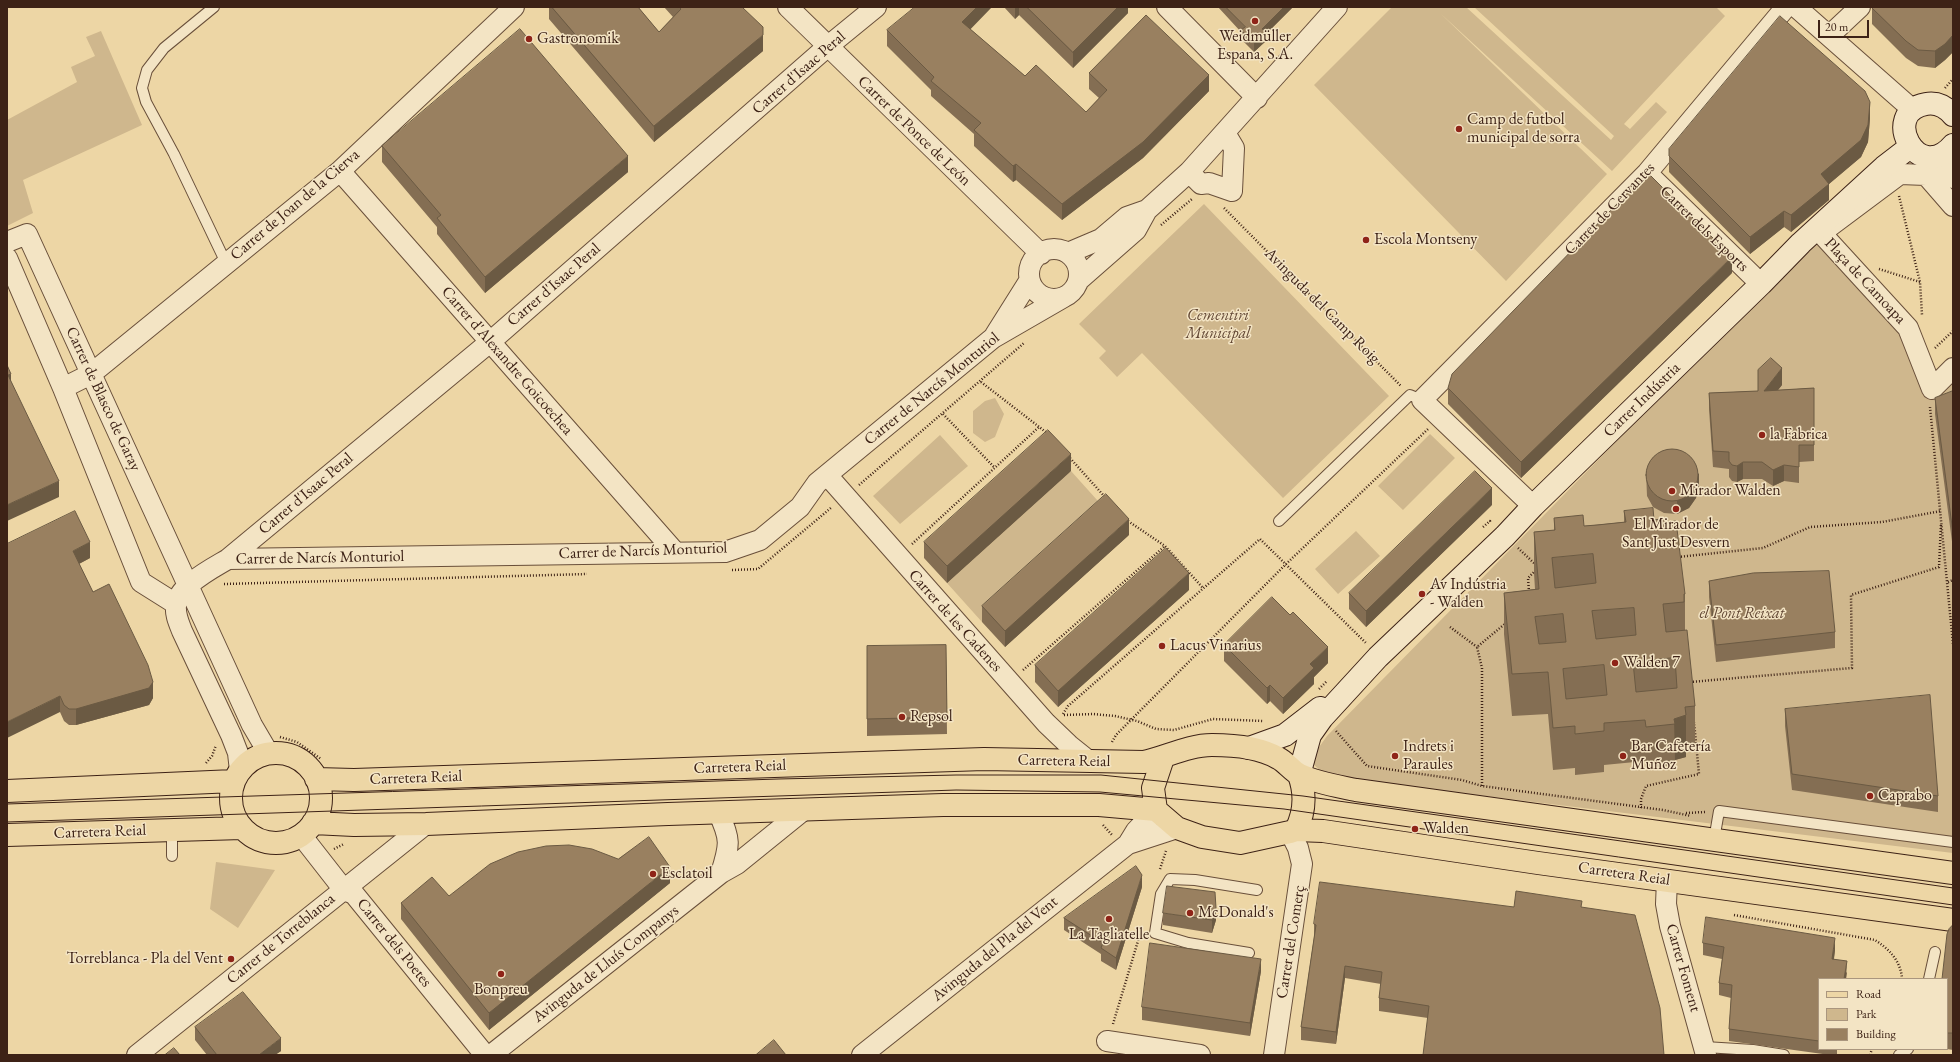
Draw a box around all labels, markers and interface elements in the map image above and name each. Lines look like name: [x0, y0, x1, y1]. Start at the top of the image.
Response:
scale bar: [1820, 12, 1871, 38]
marker: Weidmüller Espana, S.A.: [1250, 16, 1260, 26]
text: 20 m: [1825, 19, 1848, 35]
street label: Carrer d'Isaac Peral: [748, 27, 850, 119]
place label: Weidmüller Espana, S.A.: [1217, 27, 1293, 65]
place label: Gastronomik: [537, 29, 619, 49]
marker: Gastronomik: [524, 34, 534, 44]
street label: Carrer de Ponce de León: [853, 72, 975, 190]
place label: Camp de futbol municipal de sorra: [1467, 110, 1580, 148]
marker: Camp de futbol municipal de sorra: [1454, 124, 1464, 134]
street label: Carrer de Joan de la Cierva: [226, 145, 364, 265]
street label: Carrer de Cervantes: [1561, 159, 1659, 259]
street label: Carrer dels Esports: [1656, 182, 1752, 276]
place label: Escola Montseny: [1374, 230, 1477, 250]
street label: Plaça de Camoapa: [1820, 234, 1910, 328]
marker: Escola Montseny: [1361, 235, 1371, 245]
street label: Carrer d'Isaac Peral: [503, 239, 605, 331]
street label: Avinguda del Camp Roig: [1260, 244, 1384, 368]
street label: Carrer d'Alexandre Goicoechea: [437, 283, 577, 439]
park label: Cementiri Municipal: [1185, 306, 1251, 344]
street label: Carrer de Blasco de Garay: [61, 324, 145, 474]
street label: Carrer de Narcís Monturiol: [860, 328, 1004, 450]
street label: Carrer Indústria: [1600, 359, 1684, 441]
place label: la Fabrica: [1770, 425, 1828, 445]
marker: la Fabrica: [1757, 430, 1767, 440]
street label: Carrer d'Isaac Peral: [255, 449, 357, 539]
place label: Mirador Walden: [1680, 481, 1781, 501]
marker: Mirador Walden: [1667, 486, 1677, 496]
marker: El Mirador de Sant Just Desvern: [1671, 504, 1681, 514]
place label: El Mirador de Sant Just Desvern: [1622, 515, 1730, 553]
street label: Carrer de Narcís Monturiol: [558, 538, 728, 564]
street label: Carrer de Narcís Monturiol: [236, 547, 404, 569]
street label: Carrer de les Cadenes: [904, 566, 1006, 676]
place label: Av Indústria - Walden: [1430, 575, 1506, 613]
marker: Av Indústria - Walden: [1417, 589, 1427, 599]
park label: el Pont Reixat: [1700, 604, 1784, 624]
place label: Lacus Vinarius: [1170, 636, 1261, 656]
marker: Lacus Vinarius: [1157, 641, 1167, 651]
place label: Walden 7: [1623, 653, 1680, 673]
marker: Walden 7: [1610, 658, 1620, 668]
place label: Repsol: [910, 707, 953, 727]
marker: Repsol: [897, 712, 907, 722]
place label: Indrets i Paraules: [1403, 737, 1454, 775]
place label: Bar Cafetería Muñoz: [1631, 737, 1711, 775]
street label: Carretera Reial: [1018, 751, 1110, 771]
marker: Indrets i Paraules: [1390, 751, 1400, 761]
marker: Bar Cafetería Muñoz: [1618, 751, 1628, 761]
street label: Carretera Reial: [693, 756, 787, 778]
street label: Carretera Reial: [369, 767, 463, 789]
place label: Caprabo: [1878, 786, 1932, 806]
marker: Caprabo: [1865, 791, 1875, 801]
place label: Walden: [1423, 819, 1469, 839]
street label: Carretera Reial: [53, 821, 147, 843]
marker: Walden: [1410, 824, 1420, 834]
street label: Carretera Reial: [1577, 858, 1671, 890]
place label: Esclatoil: [661, 864, 713, 884]
marker: Esclatoil: [648, 869, 658, 879]
street label: Carrer del Comerç: [1273, 884, 1309, 1000]
street label: Carrer de Torreblanca: [223, 889, 339, 989]
street label: Avinguda del Pla del Vent: [928, 892, 1062, 1006]
street label: Carrer dels Poetes: [352, 895, 436, 991]
street label: Avinguda de Lluís Companys: [529, 901, 683, 1027]
place label: McDonald's: [1198, 903, 1274, 923]
marker: McDonald's: [1185, 908, 1195, 918]
marker: La Tagliatelle: [1104, 914, 1114, 924]
street label: Carrer Foment: [1661, 922, 1705, 1014]
place label: La Tagliatelle: [1069, 925, 1149, 945]
place label: Torreblanca - Pla del Vent: [67, 949, 223, 969]
marker: Torreblanca - Pla del Vent: [226, 954, 236, 964]
marker: Bonpreu: [496, 969, 506, 979]
legend: [1818, 978, 1948, 1050]
place label: Bonpreu: [474, 980, 528, 1000]
text: Road: [1856, 986, 1881, 1002]
text: Park: [1856, 1006, 1876, 1022]
text: Building: [1856, 1026, 1896, 1042]

